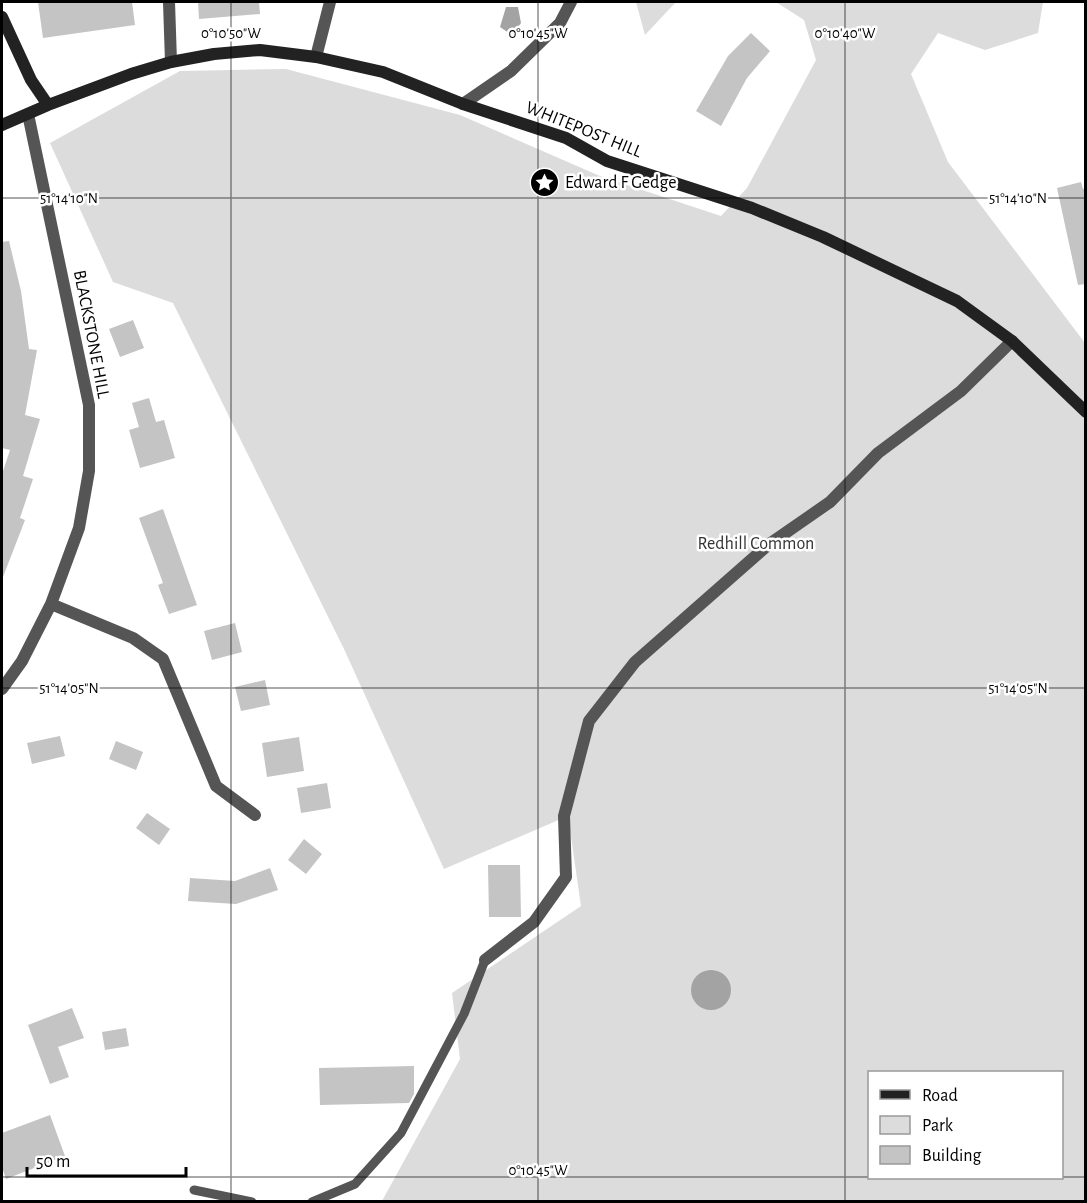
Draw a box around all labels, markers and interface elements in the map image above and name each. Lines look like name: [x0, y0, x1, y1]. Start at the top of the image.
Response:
text: 0°10'50"W: [201, 26, 262, 41]
text: 0°10'45"W: [508, 26, 568, 41]
text: 0°10'40"W: [815, 26, 876, 41]
street label: WHITEPOST HILL: [523, 98, 645, 162]
place icon: Edward F Gedge: [528, 166, 560, 198]
place label: Edward F Gedge: [565, 174, 677, 192]
text: 51°14'10"N: [40, 191, 98, 206]
text: 51°14'10"N: [989, 191, 1047, 206]
street label: BLACKSTONE HILL: [70, 269, 112, 400]
park label: Redhill Common: [698, 535, 814, 553]
text: 51°14'05"N: [39, 681, 99, 696]
text: 51°14'05"N: [988, 681, 1048, 696]
legend: [868, 1071, 1063, 1179]
text: Road: [922, 1087, 958, 1105]
text: Park: [922, 1117, 954, 1135]
scale bar: [27, 1140, 186, 1178]
text: Building: [922, 1147, 982, 1165]
text: 50 m: [36, 1153, 70, 1171]
text: 0°10'45"W: [508, 1163, 568, 1178]

